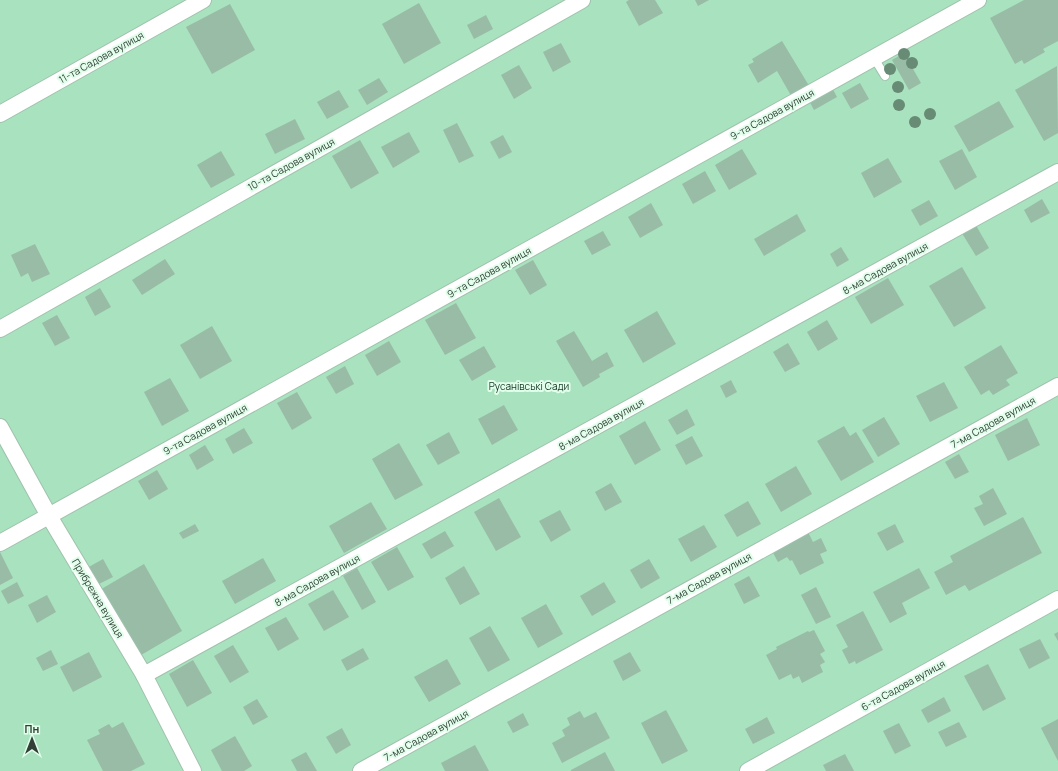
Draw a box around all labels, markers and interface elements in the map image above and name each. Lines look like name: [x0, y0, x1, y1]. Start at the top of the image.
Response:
street label: 11-та Садова вулиця: [56, 28, 146, 86]
street label: 9-та Садова вулиця: [728, 85, 816, 143]
street label: 10-та Садова вулиця: [245, 134, 337, 194]
street label: 8-ма Садова вулиця: [840, 239, 930, 297]
street label: 9-та Садова вулиця: [445, 243, 533, 301]
park label: Русанівські Сади: [489, 379, 569, 393]
street label: 7-ма Садова вулиця: [948, 393, 1038, 451]
street label: 8-ма Садова вулиця: [556, 395, 646, 453]
street label: 9-та Садова вулиця: [161, 400, 249, 458]
street label: 7-ма Садова вулиця: [664, 549, 754, 607]
street label: 8-ма Садова вулиця: [272, 551, 362, 609]
street label: Прибрежна вулиця: [69, 556, 127, 640]
street label: 6-та Садова вулиця: [859, 656, 947, 714]
street label: 7-ма Садова вулиця: [381, 706, 471, 764]
north arrow: [12, 719, 52, 759]
text: Пн: [25, 721, 40, 736]

